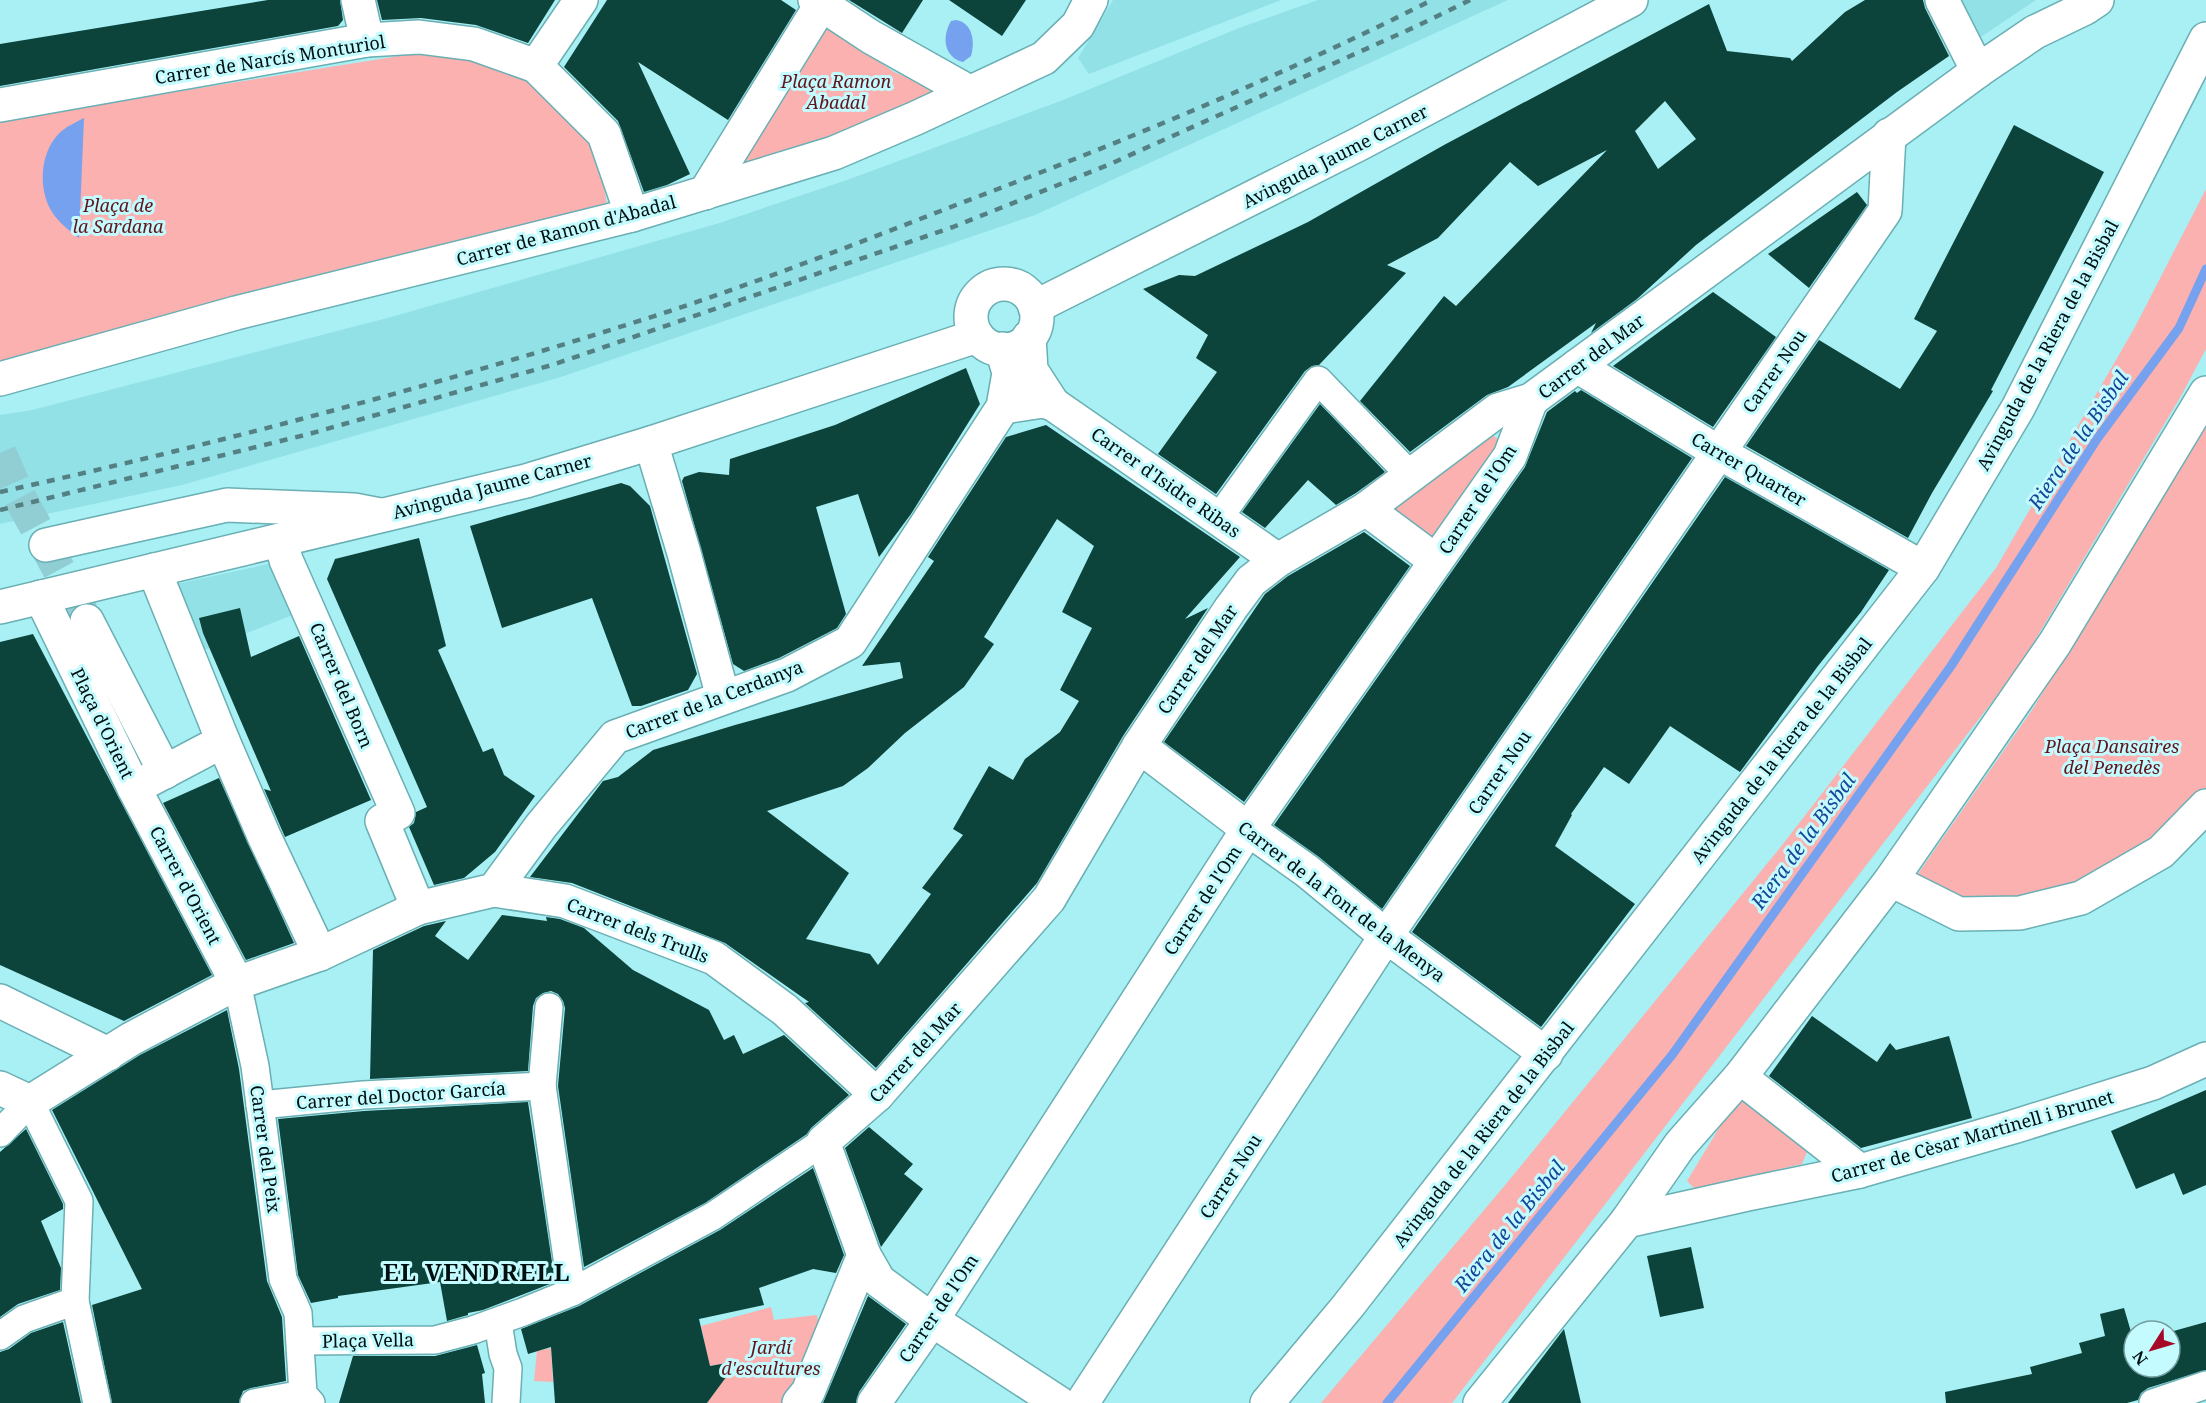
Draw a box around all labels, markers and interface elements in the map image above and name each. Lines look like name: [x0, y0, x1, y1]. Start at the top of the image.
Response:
street label: Carrer de Narcís Monturiol: [153, 29, 387, 89]
park label: Plaça Ramon Abadal: [780, 69, 891, 114]
street label: Avinguda Jaume Carner: [1238, 99, 1432, 213]
street label: Carrer de Ramon d'Abadal: [454, 189, 679, 271]
park label: Plaça de la Sardana: [73, 193, 164, 238]
street label: Avinguda de la Riera de la Bisbal: [1972, 216, 2122, 474]
street label: Carrer del Mar: [1533, 308, 1649, 404]
street label: Carrer Nou: [1736, 324, 1812, 417]
water label: Riera de la Bisbal: [2023, 366, 2133, 514]
street label: Carrer d'Isidre Ribas: [1087, 421, 1245, 543]
street label: Carrer Quarter: [1687, 426, 1811, 512]
street label: Carrer de l'Om: [1433, 440, 1521, 558]
street label: Avinguda Jaume Carner: [390, 448, 595, 524]
street label: Carrer del Mar: [1151, 599, 1243, 719]
street label: Carrer del Born: [305, 619, 379, 752]
street label: Avinguda de la Riera de la Bisbal: [1686, 633, 1876, 867]
street label: Carrer de la Cerdanya: [622, 654, 806, 744]
street label: Plaça d'Orient: [66, 664, 140, 782]
street label: Carrer Nou: [1462, 725, 1536, 819]
park label: Plaça Dansaires del Penedès: [2044, 734, 2179, 779]
water label: Riera de la Bisbal: [1746, 768, 1860, 914]
street label: Carrer de la Font de la Menya: [1234, 815, 1450, 987]
street label: Carrer d'Orient: [145, 821, 227, 949]
street label: Carrer de l'Om: [1158, 841, 1246, 959]
street label: Carrer dels Trulls: [564, 892, 712, 968]
street label: Carrer del Mar: [863, 996, 967, 1107]
street label: Avinguda de la Riera de la Bisbal: [1388, 1017, 1578, 1251]
street label: Carrer del Doctor García: [295, 1076, 507, 1114]
street label: Carrer del Peix: [245, 1084, 287, 1215]
street label: Carrer de Cèsar Martinell i Brunet: [1828, 1084, 2116, 1188]
street label: Carrer Nou: [1194, 1129, 1267, 1223]
water label: Riera de la Bisbal: [1449, 1156, 1569, 1296]
street label: Carrer de l'Om: [893, 1249, 983, 1367]
district label: EL VENDRELL: [383, 1255, 571, 1288]
north arrow: [2122, 1319, 2182, 1379]
street label: Plaça Vella: [322, 1327, 414, 1353]
park label: Jardí d'escultures: [721, 1335, 821, 1380]
text: N: [2127, 1346, 2153, 1370]

